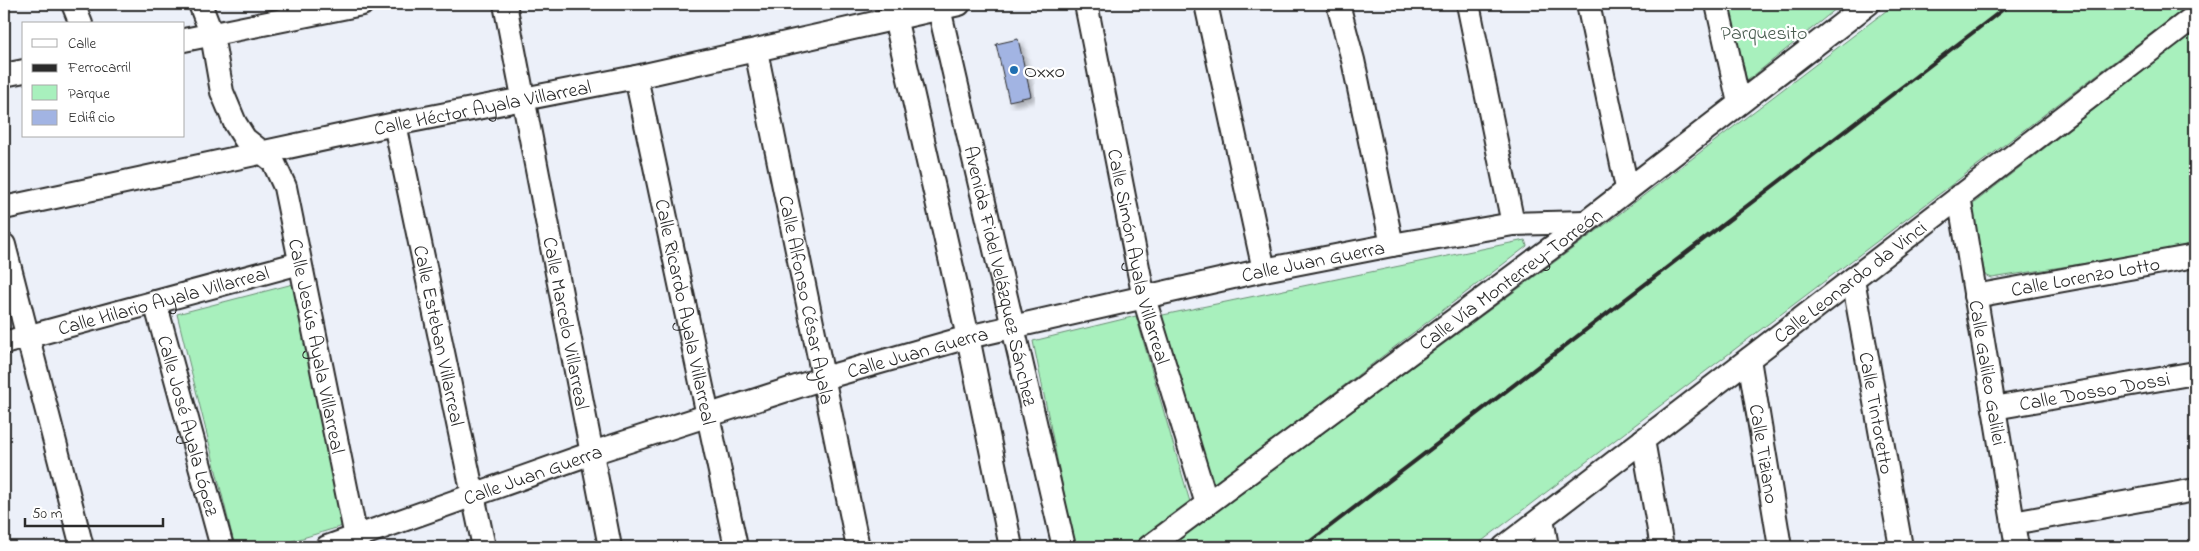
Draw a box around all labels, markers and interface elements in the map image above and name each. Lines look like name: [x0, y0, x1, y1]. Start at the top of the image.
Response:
park label: Parquesito: [1721, 20, 1807, 49]
legend: [22, 22, 185, 138]
text: Calle: [68, 33, 96, 55]
text: Ferrocarril: [67, 57, 131, 79]
place label: Oxxo: [1024, 58, 1065, 87]
marker: Oxxo: [1008, 64, 1020, 76]
street label: Calle Héctor Ayala Villarreal: [372, 74, 594, 145]
text: Parque: [68, 83, 110, 105]
text: Edificio: [68, 107, 115, 129]
street label: Avenida Fidel Velázquez Sánchez: [954, 143, 1043, 410]
street label: Calle Simón Ayala Villarreal: [1098, 147, 1176, 368]
street label: Calle Alfonso César Ayala: [769, 193, 840, 407]
street label: Calle Ricardo Ayala Villarreal: [645, 197, 722, 428]
street label: Calle Vía Monterrey-Torreón: [1413, 202, 1610, 359]
street label: Calle Leonardo da Vinci: [1769, 215, 1934, 352]
street label: Calle Marcelo Villarreal: [533, 235, 595, 412]
street label: Calle Juan Guerra: [1239, 235, 1388, 292]
street label: Calle Jesús Ayala Villarreal: [279, 236, 351, 456]
street label: Calle Esteban Villarreal: [404, 243, 470, 429]
street label: Calle Lorenzo Lotto: [2009, 251, 2162, 306]
street label: Calle Hilario Ayala Villarreal: [55, 260, 273, 345]
street label: Calle Galileo Galilei: [1959, 298, 2012, 448]
street label: Calle Juan Guerra: [844, 321, 991, 388]
street label: Calle José Ayala López: [148, 332, 225, 520]
street label: Calle Tintoretto: [1849, 350, 1900, 477]
street label: Calle Dosso Dossi: [2017, 366, 2173, 420]
street label: Calle Tiziano: [1740, 402, 1785, 506]
street label: Calle Juan Guerra: [460, 439, 606, 514]
scale bar: [25, 496, 162, 528]
text: 50 m: [32, 503, 63, 525]

